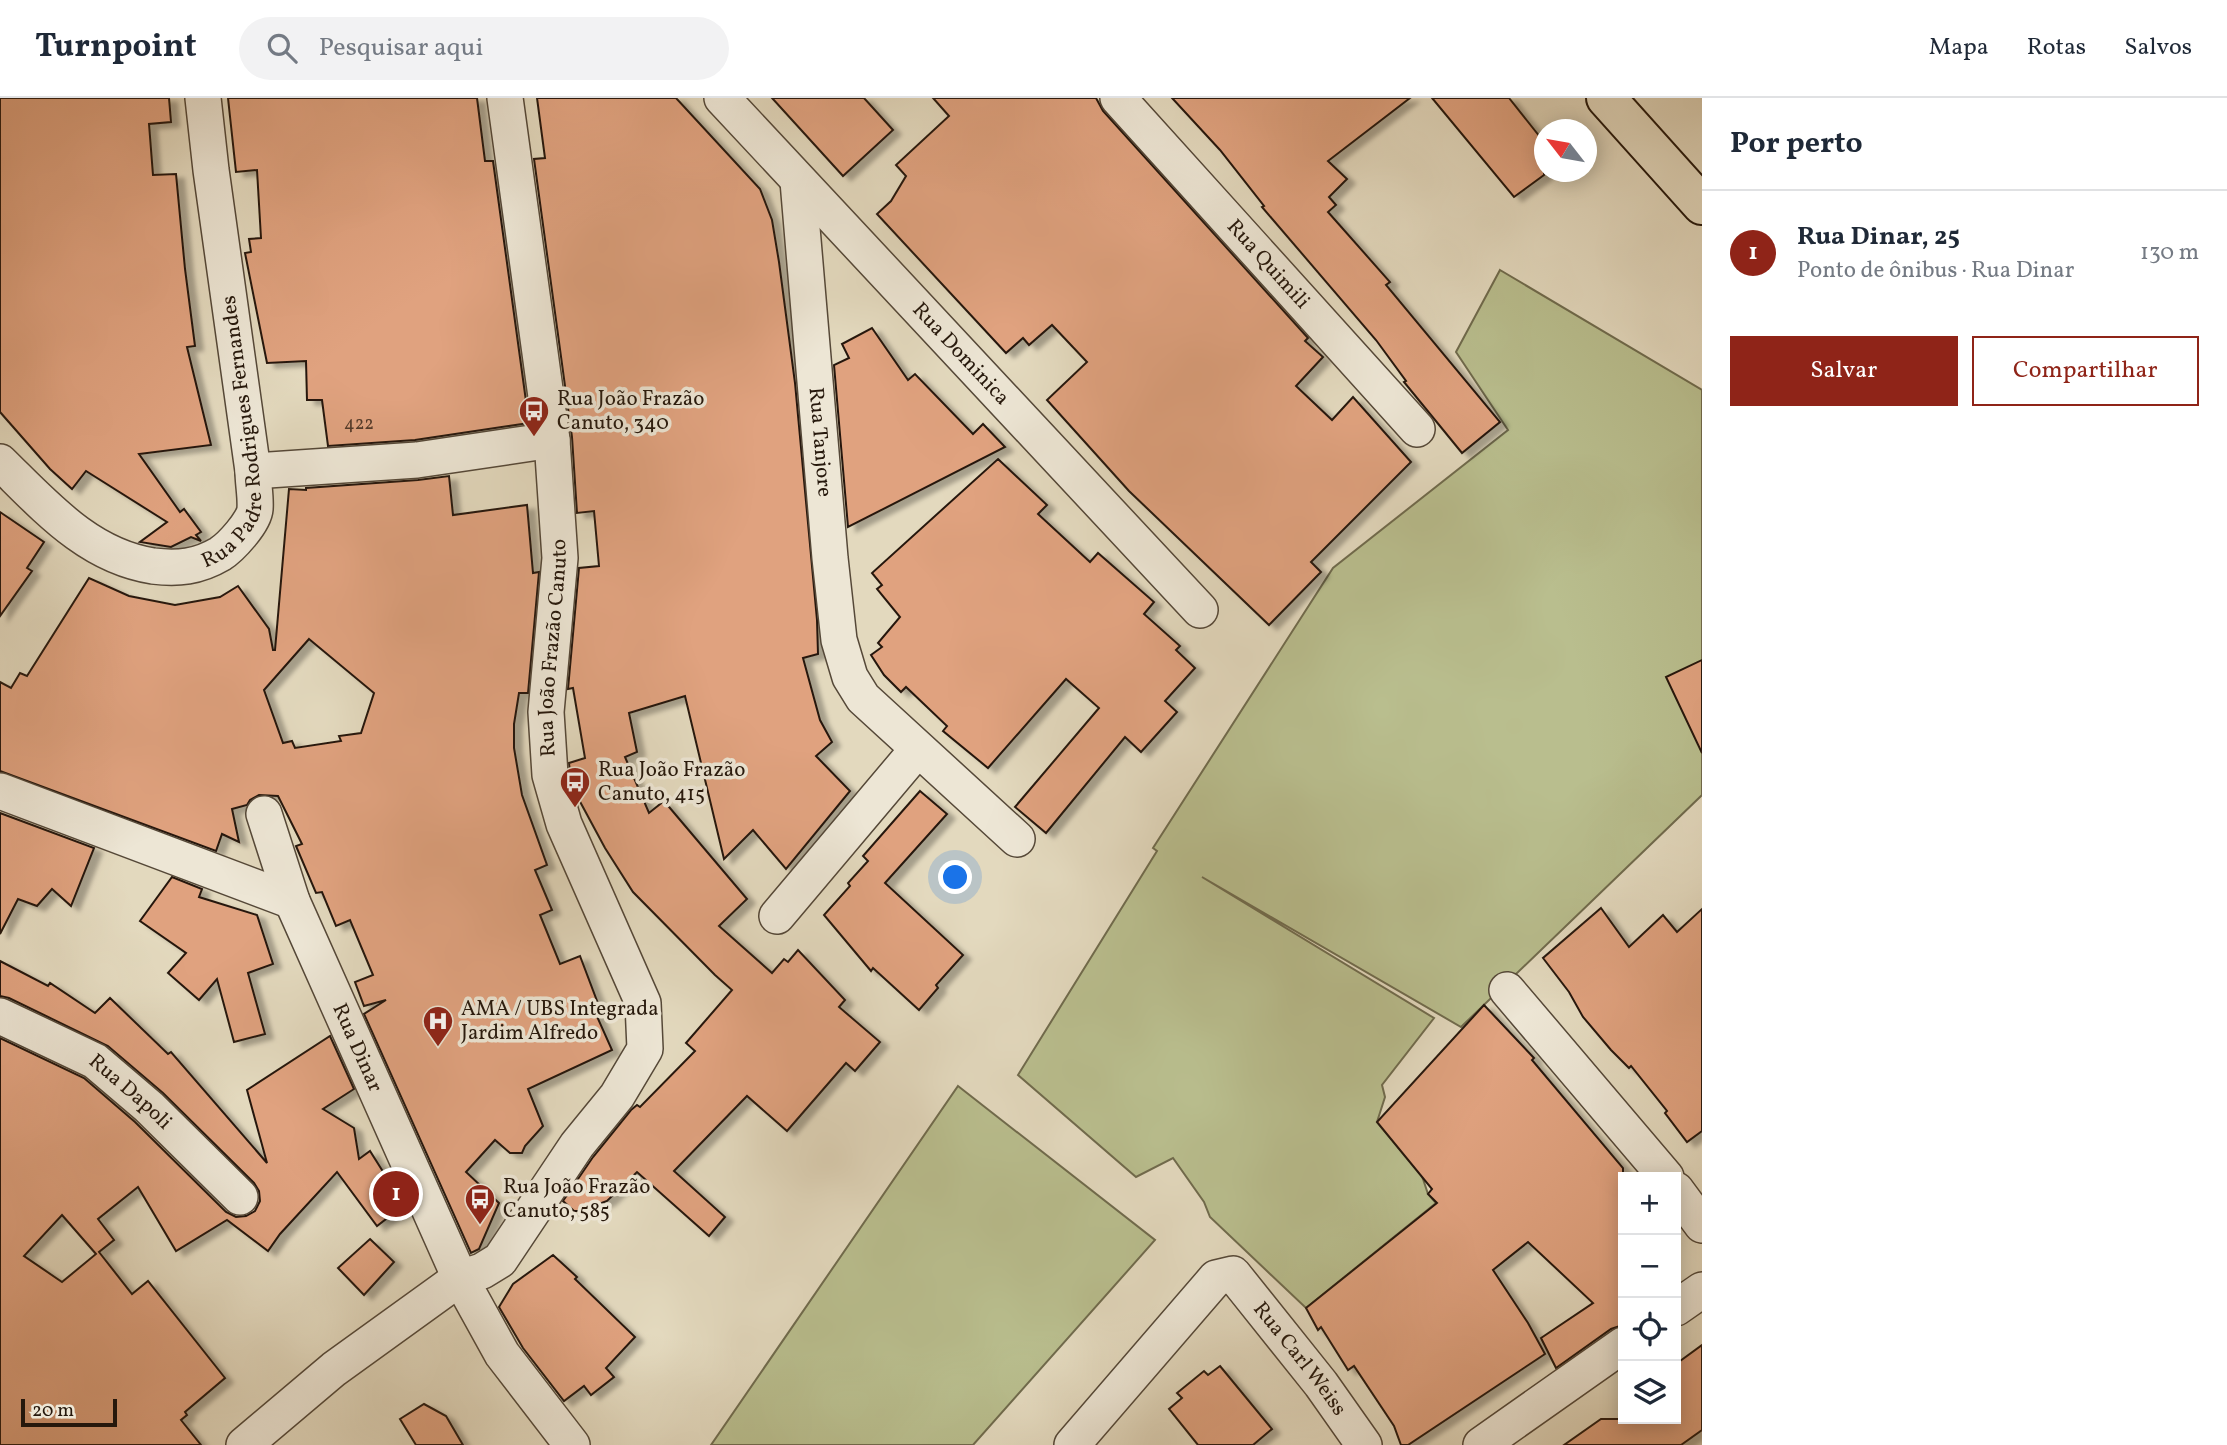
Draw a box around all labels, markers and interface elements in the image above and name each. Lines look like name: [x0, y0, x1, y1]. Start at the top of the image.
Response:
search box: [239, 17, 729, 80]
text: Turnpoint: [35, 25, 197, 71]
icon: search: [263, 29, 301, 67]
text: Pesquisar aqui: [319, 30, 483, 66]
text: Mapa: [1929, 31, 1989, 65]
text: Rotas: [2027, 31, 2086, 65]
text: Salvos: [2124, 31, 2192, 65]
north arrow: [1534, 119, 1597, 182]
text: Por perto: [1730, 123, 1863, 165]
street label: Rua Quimili: [1220, 213, 1316, 315]
text: Rua Dinar, 25: [1797, 219, 1960, 255]
text: 1: [1748, 237, 1758, 269]
text: 130 m: [2140, 237, 2199, 269]
text: Ponto de ônibus · Rua Dinar: [1797, 255, 2074, 287]
street label: Rua Padre Rodrigues Fernandes: [197, 294, 270, 576]
street label: Rua Dominica: [906, 296, 1016, 412]
button: Salvar: [1730, 336, 1958, 406]
button: Compartilhar: [1972, 336, 2199, 406]
place label: Rua João Frazão Canuto, 340: [557, 385, 704, 438]
street label: Rua Tanjore: [801, 386, 839, 498]
bus stop icon: Rua João Frazão Canuto, 340: [517, 394, 551, 438]
house number: 422: [344, 412, 374, 437]
street label: Rua João Frazão Canuto: [531, 538, 575, 758]
place label: Rua João Frazão Canuto, 415: [598, 756, 745, 809]
bus stop icon: Rua João Frazão Canuto, 415: [558, 765, 592, 809]
your location: [938, 860, 972, 894]
place label: AMA / UBS Integrada Jardim Alfredo: [461, 995, 659, 1048]
street label: Rua Dinar: [325, 999, 390, 1097]
hospital icon: AMA / UBS Integrada Jardim Alfredo: [421, 1004, 455, 1048]
street label: Rua Dapoli: [82, 1047, 178, 1136]
pin: 1: [373, 1168, 419, 1220]
map controls: [1618, 1172, 1681, 1424]
button: +: [1618, 1172, 1681, 1235]
place label: Rua João Frazão Canuto, 585: [503, 1173, 650, 1226]
bus stop icon: Rua João Frazão Canuto, 585: [463, 1182, 497, 1226]
button: −: [1618, 1235, 1681, 1298]
street label: Rua Carl Weiss: [1246, 1296, 1354, 1422]
button: locate: [1618, 1298, 1681, 1361]
button: layers: [1618, 1361, 1681, 1424]
scale bar: [21, 1396, 117, 1428]
text: 20 m: [32, 1398, 74, 1424]

